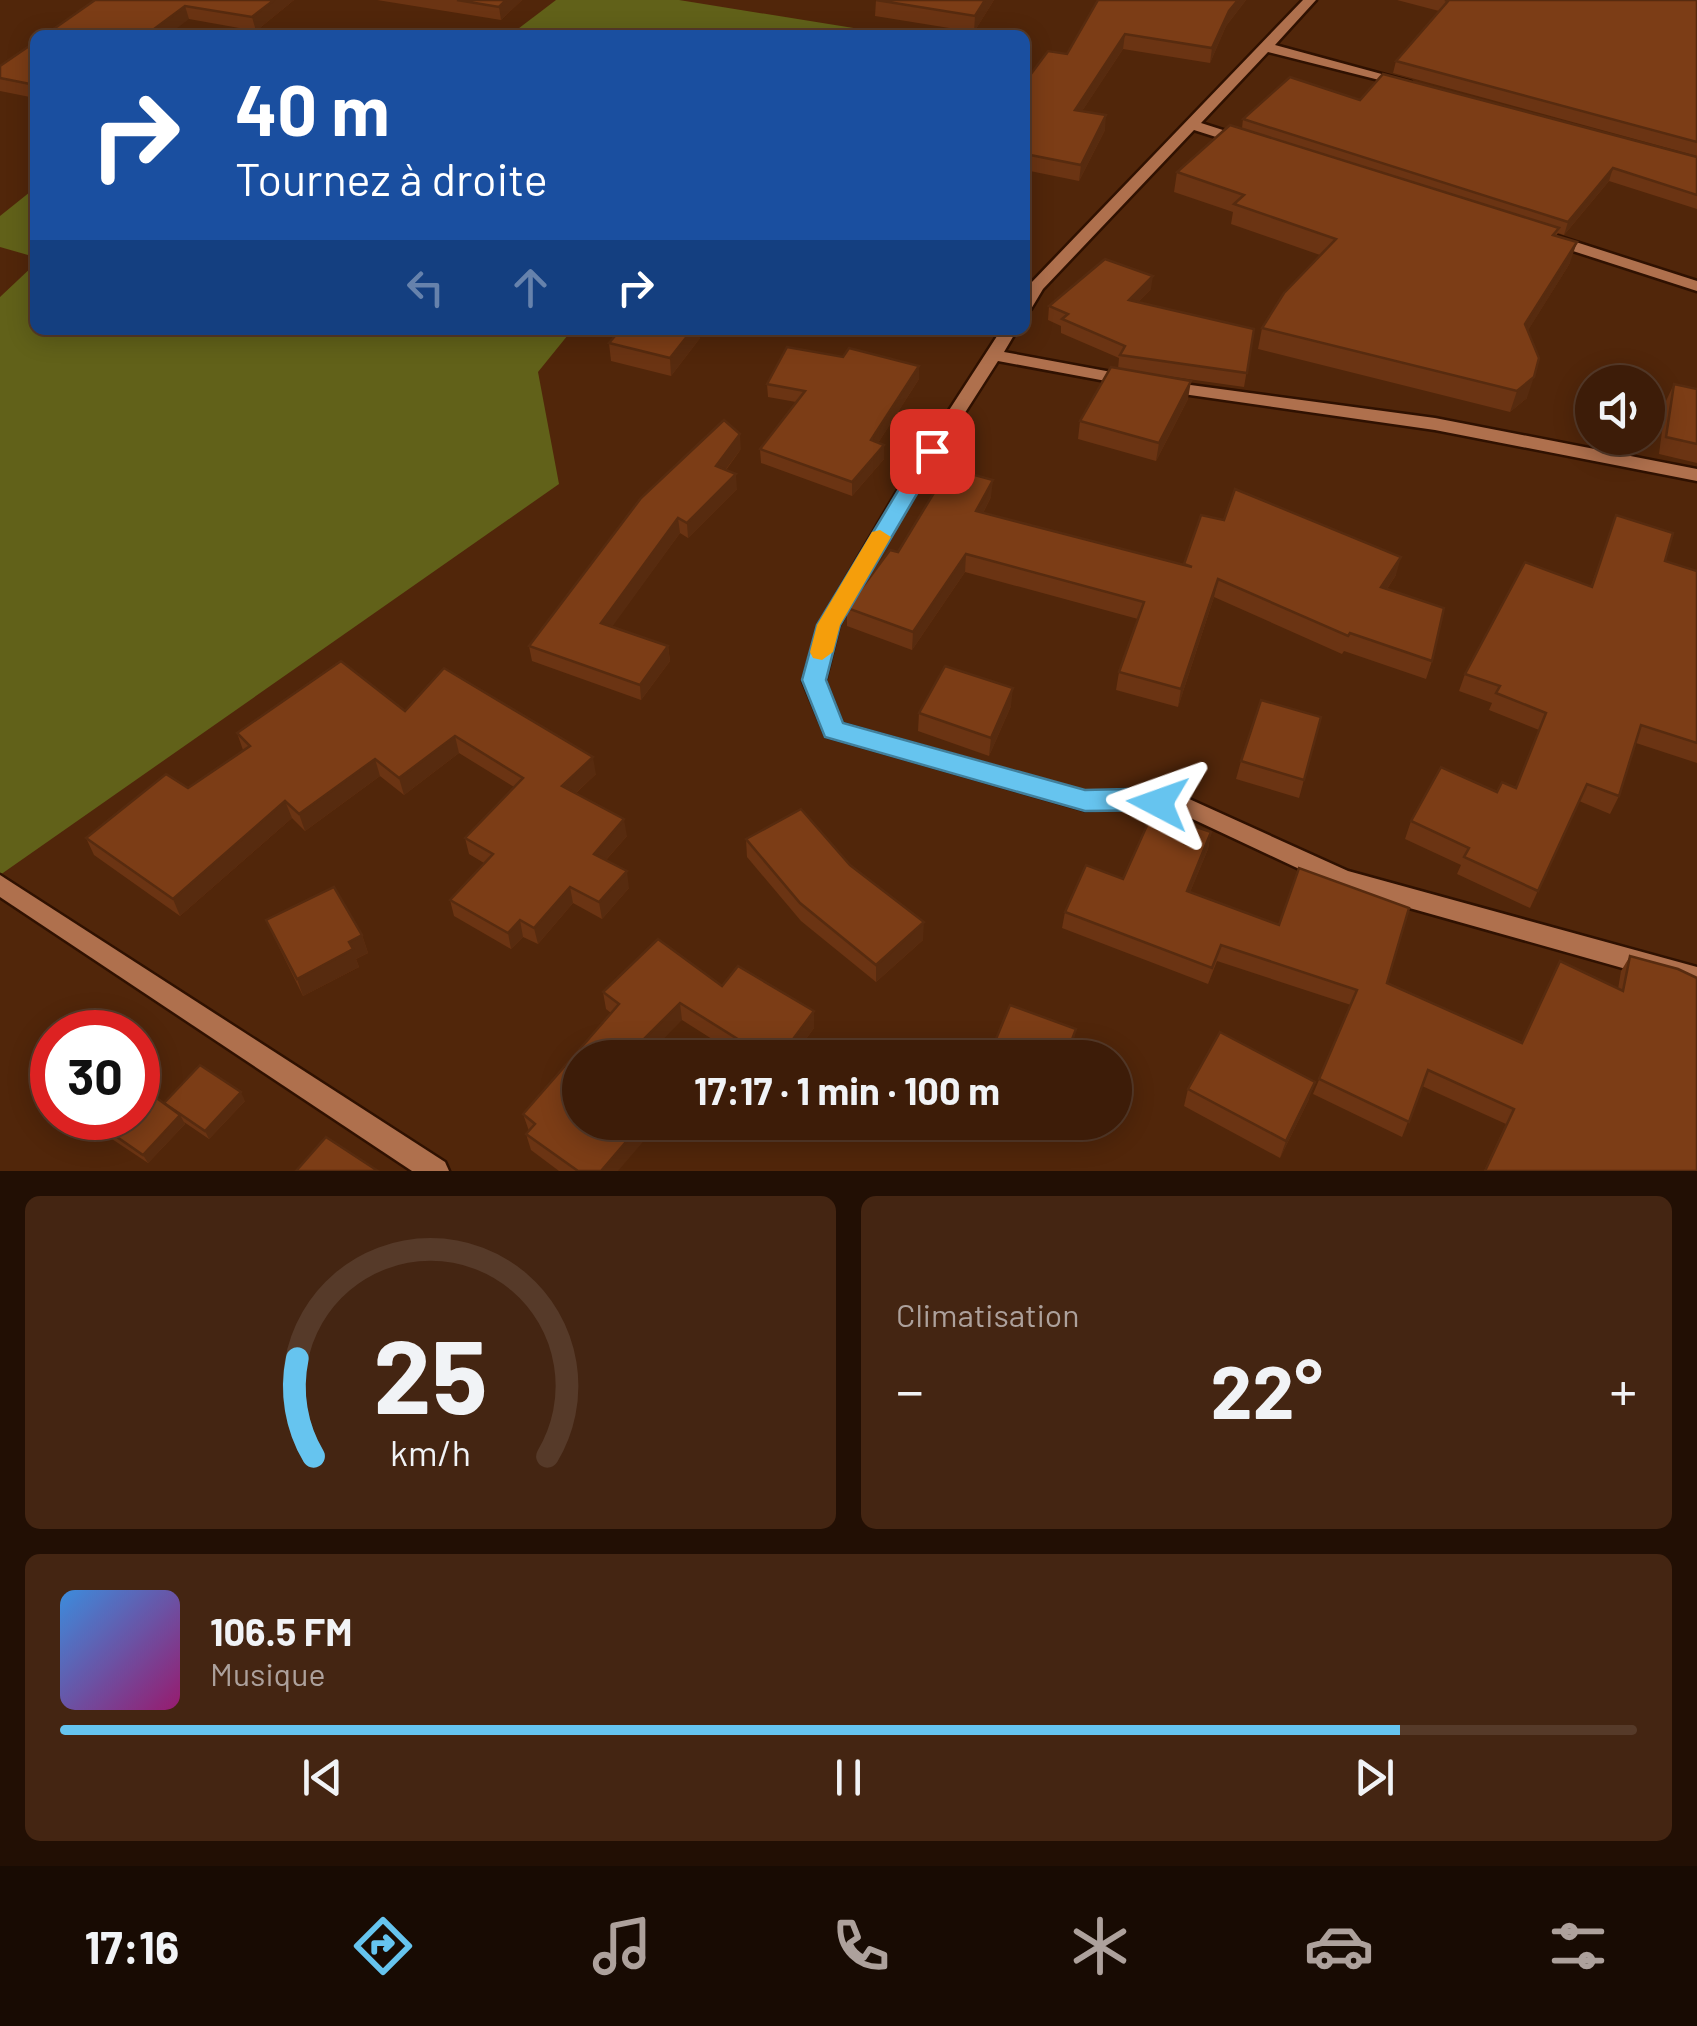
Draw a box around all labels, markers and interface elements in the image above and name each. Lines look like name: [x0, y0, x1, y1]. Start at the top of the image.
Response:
text: 40 m: [235, 66, 390, 150]
icon: right: [70, 70, 200, 200]
text: Tournez à droite: [235, 151, 548, 205]
icon: left: [398, 260, 453, 315]
icon: ahead: [503, 260, 558, 315]
icon: right: [608, 260, 663, 315]
map controls: [1575, 365, 1665, 455]
button: sound: [1575, 365, 1665, 455]
pin: [890, 409, 975, 494]
icon: arrive: [905, 424, 960, 479]
position arrow: [1106, 751, 1210, 855]
speed limit sign: 30: [30, 1010, 160, 1140]
text: 17:17 · 1 min · 100 m: [694, 1067, 1000, 1113]
text: Climatisation: [896, 1295, 1080, 1333]
text: 25: [373, 1310, 488, 1435]
text: 22°: [1210, 1344, 1323, 1434]
text: −: [896, 1356, 924, 1422]
text: +: [1609, 1356, 1637, 1422]
text: km/h: [390, 1430, 471, 1473]
text: 106.5 FM: [210, 1608, 352, 1654]
text: Musique: [210, 1654, 325, 1692]
icon: previous: [295, 1750, 350, 1805]
icon: pause: [821, 1750, 876, 1805]
icon: next: [1347, 1750, 1402, 1805]
icon: directions: [348, 1911, 418, 1981]
icon: music: [587, 1911, 657, 1981]
icon: phone: [826, 1911, 896, 1981]
icon: climate: [1065, 1911, 1135, 1981]
icon: car: [1304, 1911, 1374, 1981]
icon: filters: [1543, 1911, 1613, 1981]
text: 17:16: [84, 1919, 179, 1973]

